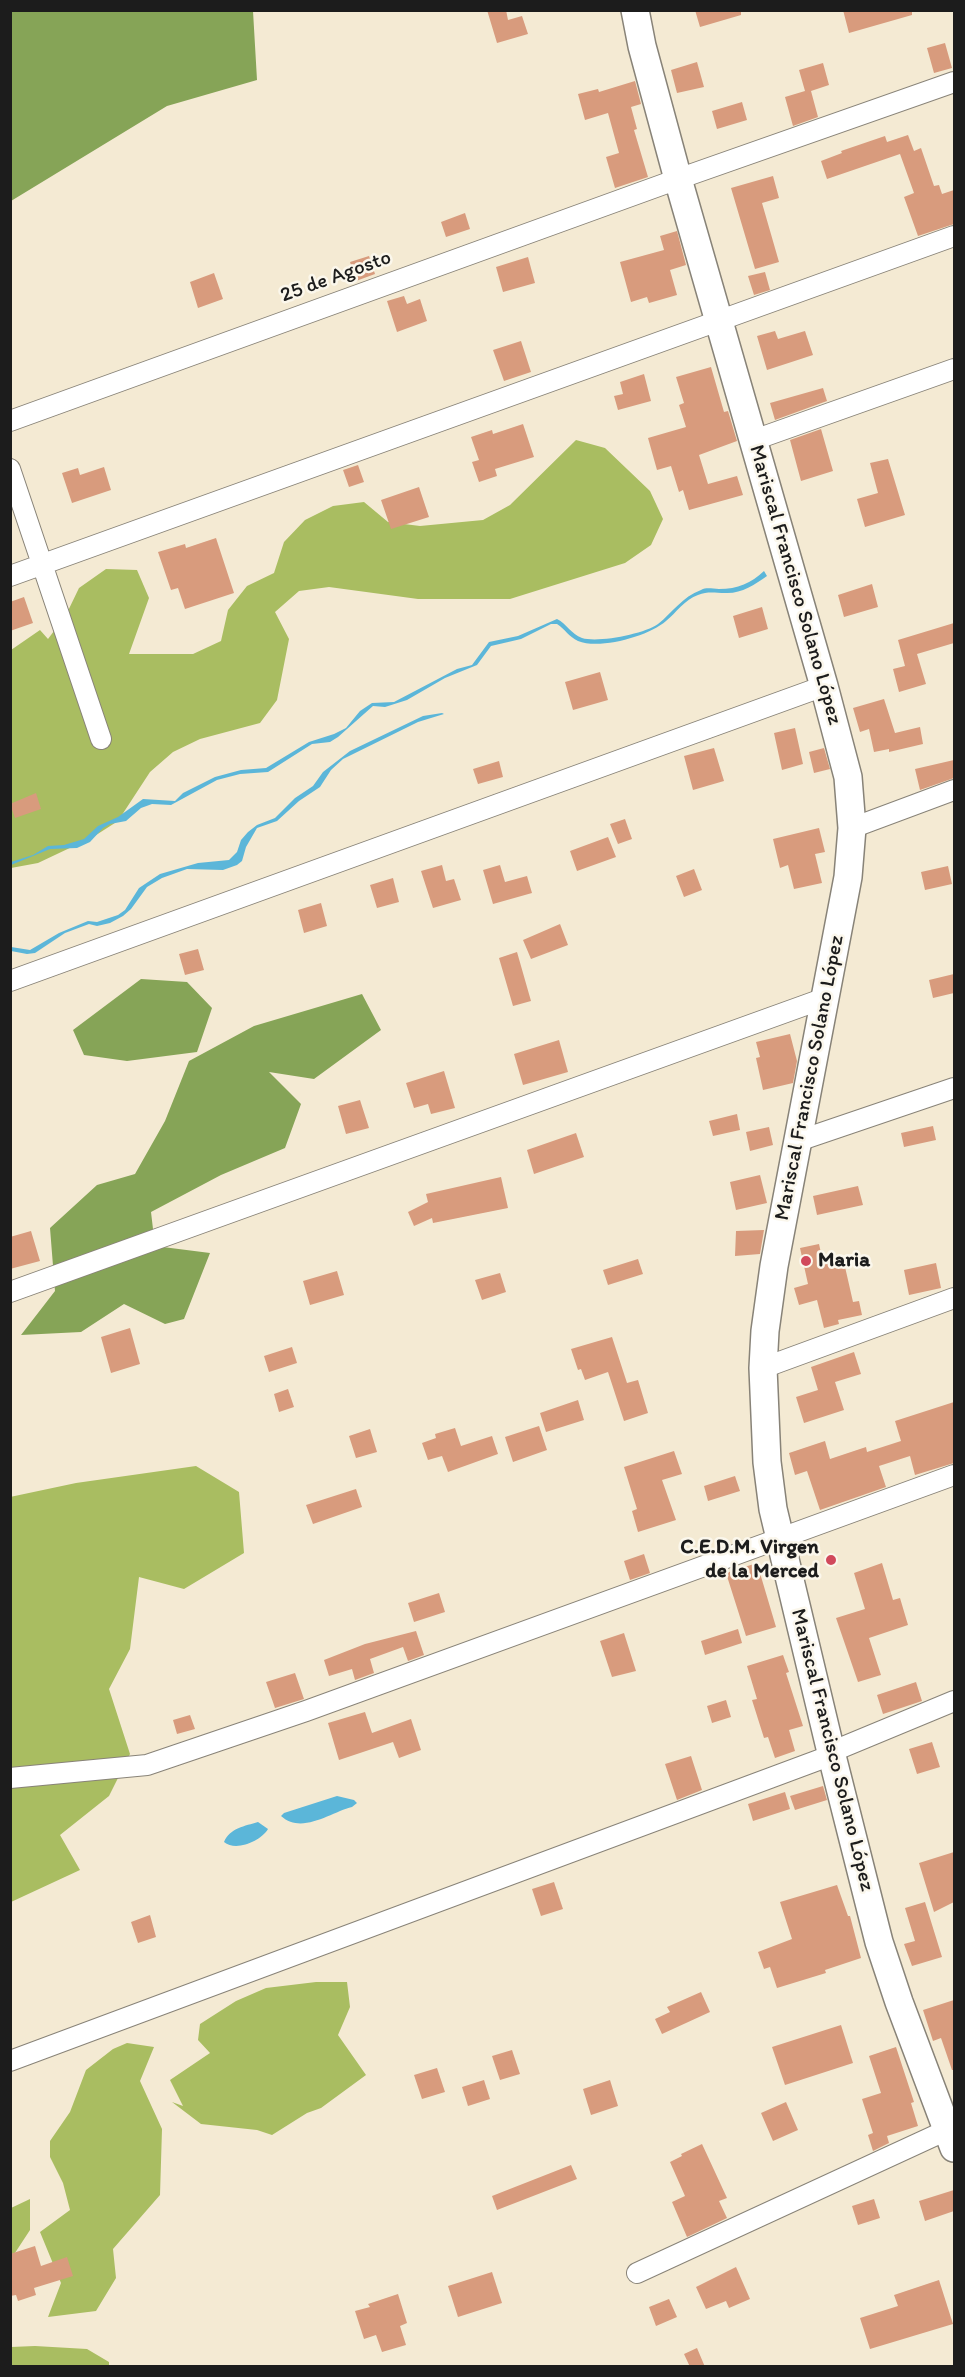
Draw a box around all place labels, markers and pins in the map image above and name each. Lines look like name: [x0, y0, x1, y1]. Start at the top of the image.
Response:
place label: Maria: [818, 1248, 870, 1274]
marker: Maria: [799, 1254, 813, 1268]
place label: C.E.D.M. Virgen de la Merced: [680, 1535, 819, 1585]
marker: C.E.D.M. Virgen de la Merced: [824, 1553, 838, 1567]

